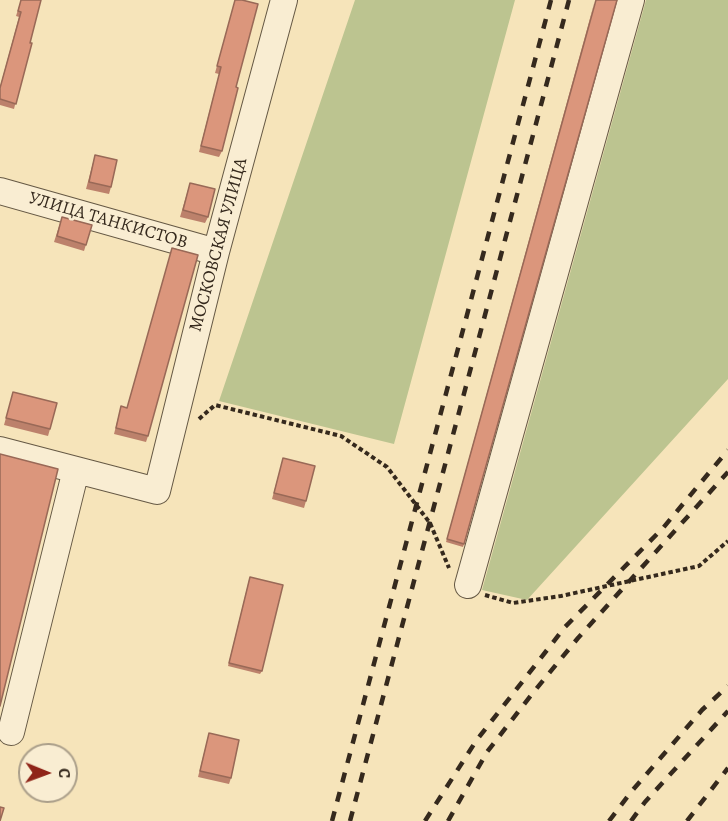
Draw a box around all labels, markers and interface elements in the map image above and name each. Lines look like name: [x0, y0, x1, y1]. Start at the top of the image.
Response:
street label: МОСКОВСКАЯ УЛИЦА: [185, 156, 253, 334]
street label: УЛИЦА ТАНКИСТОВ: [26, 188, 190, 254]
north arrow: [18, 743, 78, 803]
text: С: [53, 768, 75, 778]

